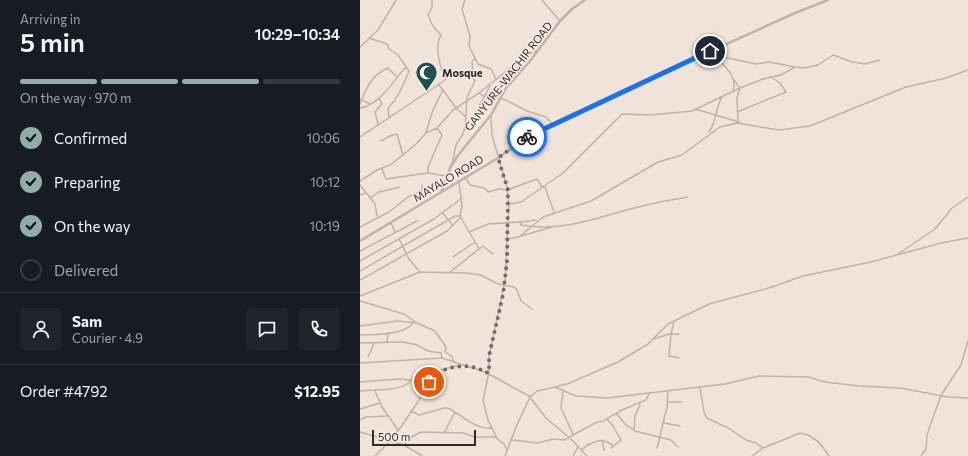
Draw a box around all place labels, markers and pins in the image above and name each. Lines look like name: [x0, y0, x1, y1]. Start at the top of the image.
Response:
pin: [693, 34, 727, 68]
mosque icon: Mosque: [413, 59, 439, 92]
place label: Mosque: [442, 66, 483, 79]
pin: [412, 365, 446, 399]

